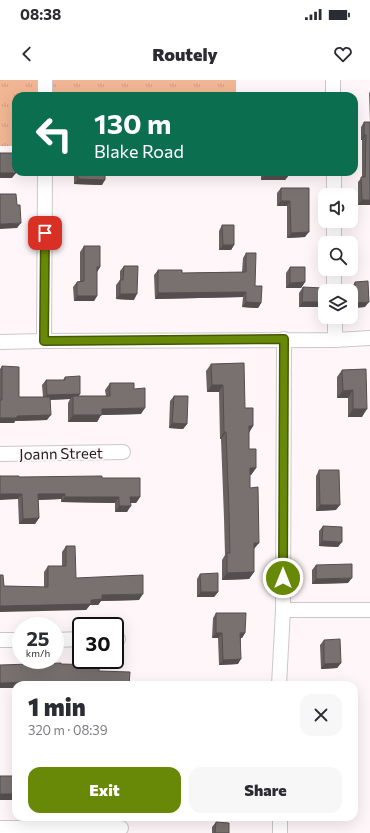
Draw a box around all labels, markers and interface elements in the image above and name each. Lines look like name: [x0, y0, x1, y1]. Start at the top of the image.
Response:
text: 08:38: [20, 5, 61, 23]
icon: back: [16, 43, 38, 65]
text: Routely: [152, 43, 218, 65]
icon: heart: [332, 43, 354, 65]
text: 130 m: [94, 106, 171, 140]
icon: left: [28, 108, 80, 160]
text: Blake Road: [94, 140, 184, 162]
map controls: [318, 188, 358, 324]
button: sound: [318, 188, 358, 228]
pin: [28, 216, 62, 250]
icon: arrive: [34, 222, 56, 244]
button: search: [318, 236, 358, 276]
button: layers: [318, 284, 358, 324]
street label: Joann Street: [19, 443, 103, 463]
position arrow: [262, 557, 304, 599]
speed limit sign: 30: [72, 617, 124, 669]
text: 25: [26, 626, 50, 650]
text: km/h: [26, 647, 50, 659]
text: 1 min: [28, 692, 86, 721]
button: close: [300, 694, 342, 736]
text: 320 m · 08:39: [28, 722, 108, 738]
button: Exit: [28, 767, 181, 813]
button: Share: [189, 767, 342, 813]

